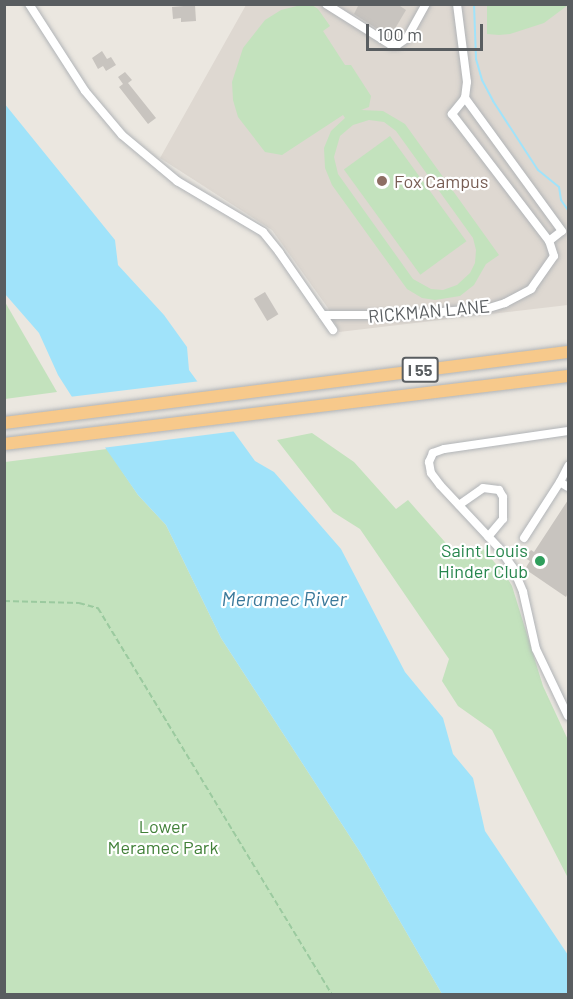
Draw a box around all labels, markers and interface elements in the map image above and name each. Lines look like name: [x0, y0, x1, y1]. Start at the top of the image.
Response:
scale bar: [369, 12, 486, 50]
text: 100 m: [377, 23, 422, 45]
place label: Fox Campus: [394, 170, 488, 192]
marker: Fox Campus: [375, 174, 389, 188]
street label: RICKMAN LANE: [367, 295, 491, 327]
road number: I 55: [400, 357, 440, 383]
place label: Saint Louis Hinder Club: [438, 540, 528, 582]
marker: Saint Louis Hinder Club: [533, 554, 547, 568]
water label: Meramec River: [222, 586, 346, 610]
park label: Lower Meramec Park: [108, 816, 218, 858]

